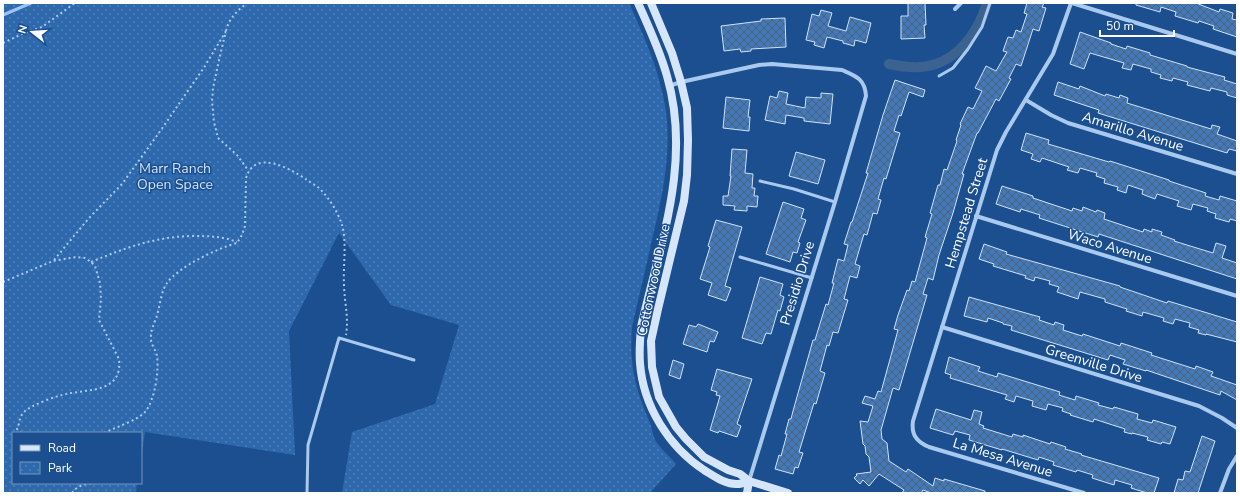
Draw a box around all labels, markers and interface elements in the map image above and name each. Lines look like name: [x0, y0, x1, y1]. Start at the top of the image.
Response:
north arrow: [12, 12, 52, 52]
scale bar: [1100, 12, 1174, 38]
text: 50 m: [1106, 18, 1134, 34]
text: N: [15, 23, 31, 35]
street label: Amarillo Avenue: [1080, 107, 1186, 156]
street label: Hempstead Street: [941, 155, 992, 271]
park label: Marr Ranch Open Space: [137, 159, 213, 194]
street label: Cottonwood Drive: [632, 222, 675, 338]
street label: Waco Avenue: [1065, 225, 1154, 268]
street label: Presidio Drive: [776, 239, 819, 328]
street label: Greenville Drive: [1043, 340, 1145, 387]
legend: [12, 432, 142, 484]
street label: La Mesa Avenue: [951, 433, 1055, 482]
text: Road: [48, 440, 76, 456]
text: Park: [48, 460, 73, 476]

